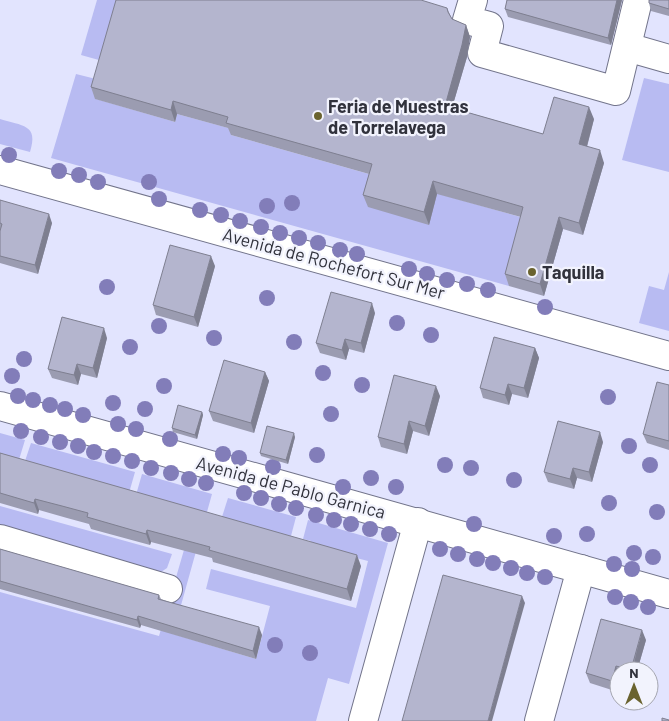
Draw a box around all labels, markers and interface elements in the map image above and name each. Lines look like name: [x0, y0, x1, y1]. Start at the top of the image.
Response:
place label: Feria de Muestras de Torrelavega: [328, 95, 469, 138]
marker: Feria de Muestras de Torrelavega: [312, 110, 324, 122]
street label: Avenida de Rochefort Sur Mer: [221, 223, 448, 303]
place label: Taquilla: [542, 261, 604, 283]
marker: Taquilla: [526, 266, 538, 278]
street label: Avenida de Pablo Garnica: [194, 451, 388, 523]
north arrow: [609, 661, 659, 711]
text: N: [629, 664, 639, 681]

